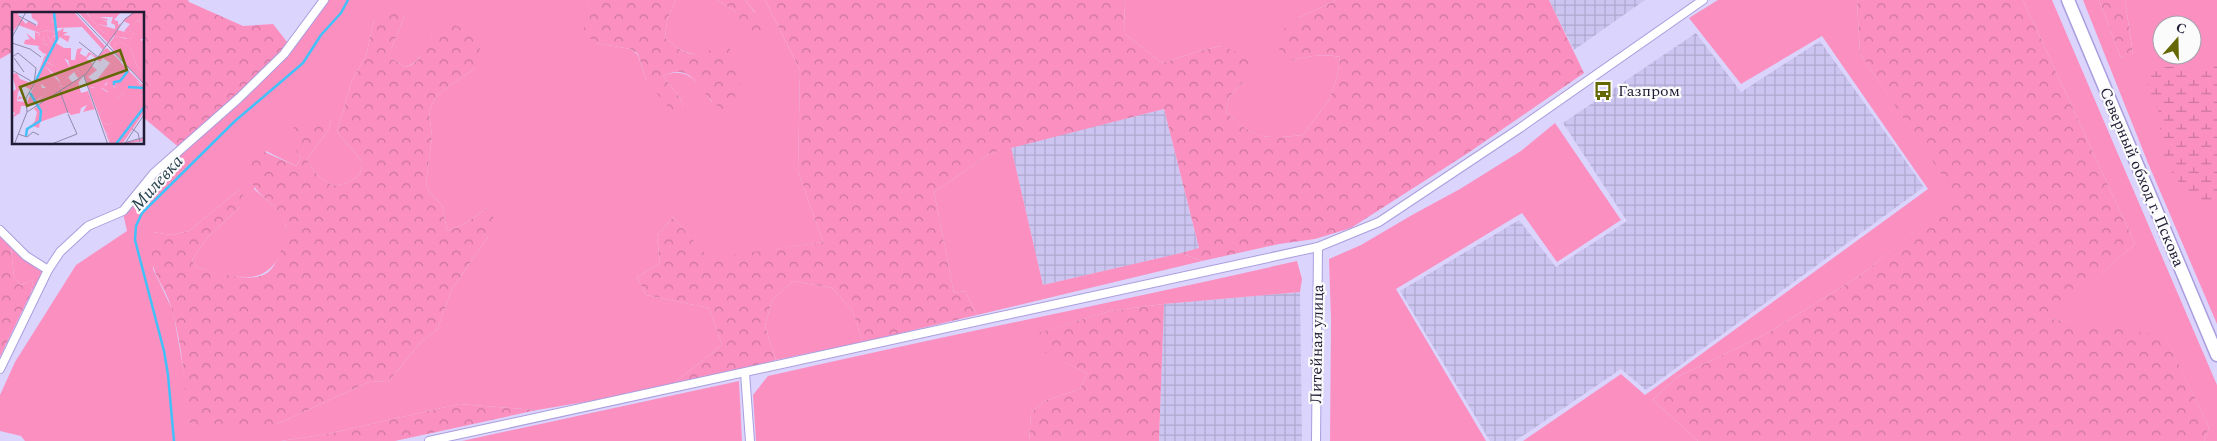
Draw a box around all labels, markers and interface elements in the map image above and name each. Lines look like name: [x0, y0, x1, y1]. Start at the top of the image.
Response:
inset map: [12, 12, 145, 145]
north arrow: [2152, 15, 2202, 65]
text: С: [2173, 17, 2190, 40]
place label: Газпром: [1618, 79, 1680, 103]
bus stop icon: Газпром: [1592, 80, 1614, 102]
street label: Северный обход г. Пскова: [2093, 83, 2191, 271]
water label: Милевка: [124, 149, 190, 217]
street label: Литейная улица: [1304, 284, 1330, 404]

